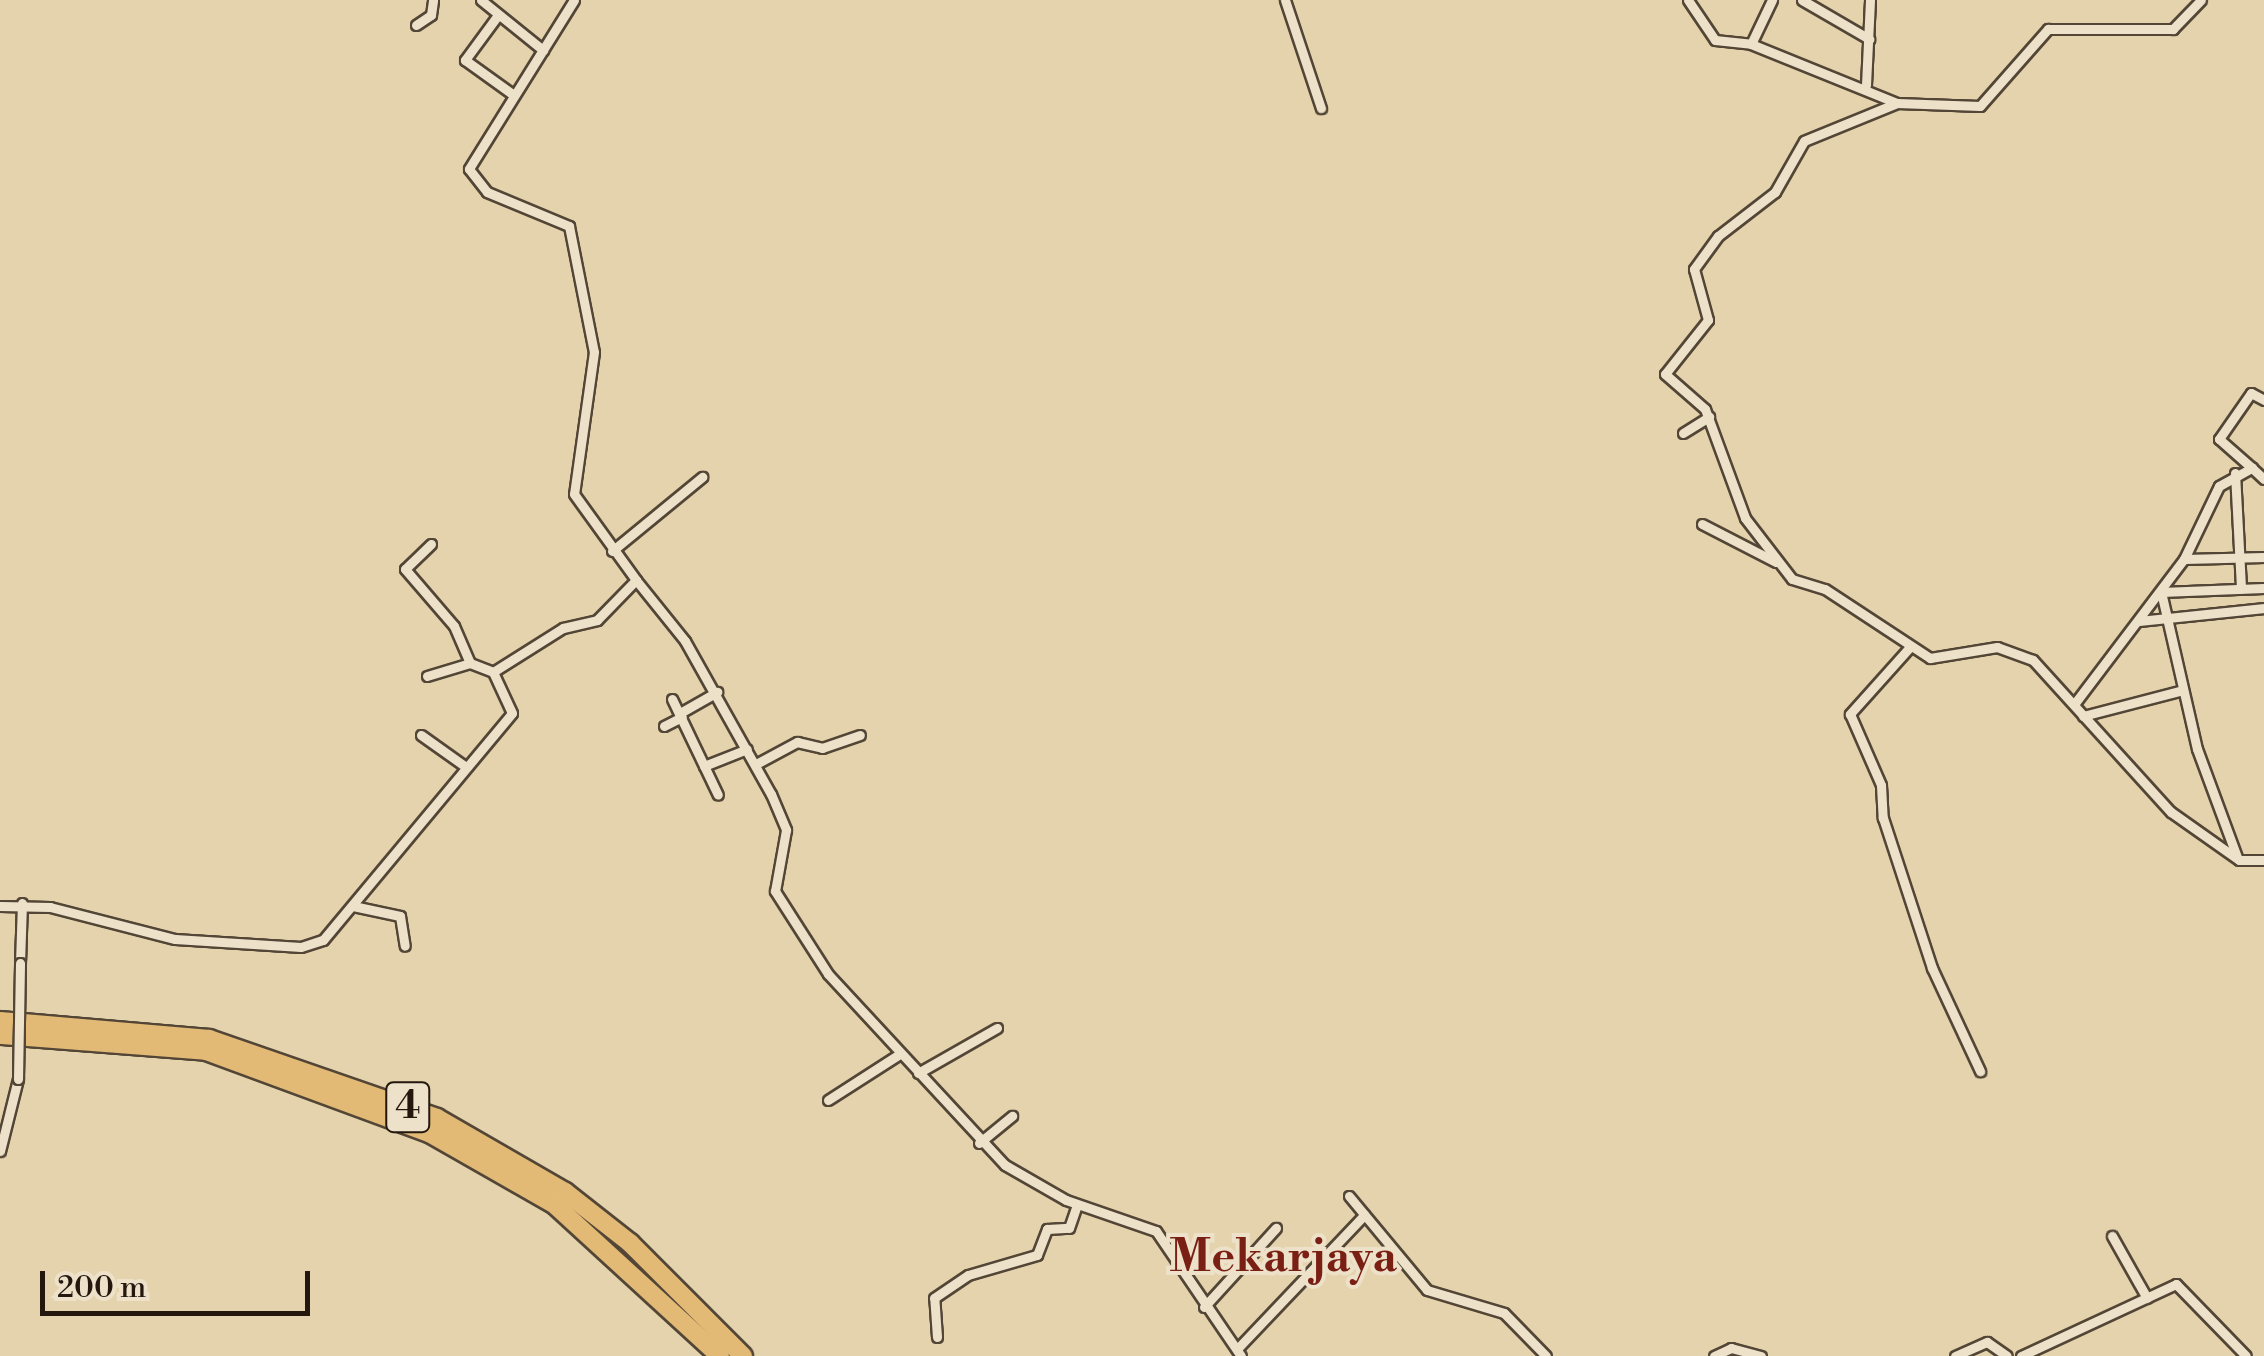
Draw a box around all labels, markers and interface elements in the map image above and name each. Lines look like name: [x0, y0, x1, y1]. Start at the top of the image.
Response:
road number: 4: [383, 1074, 433, 1140]
district label: Mekarjaya: [1169, 1231, 1397, 1285]
scale bar: [45, 1251, 315, 1313]
text: 200 m: [57, 1269, 146, 1307]

